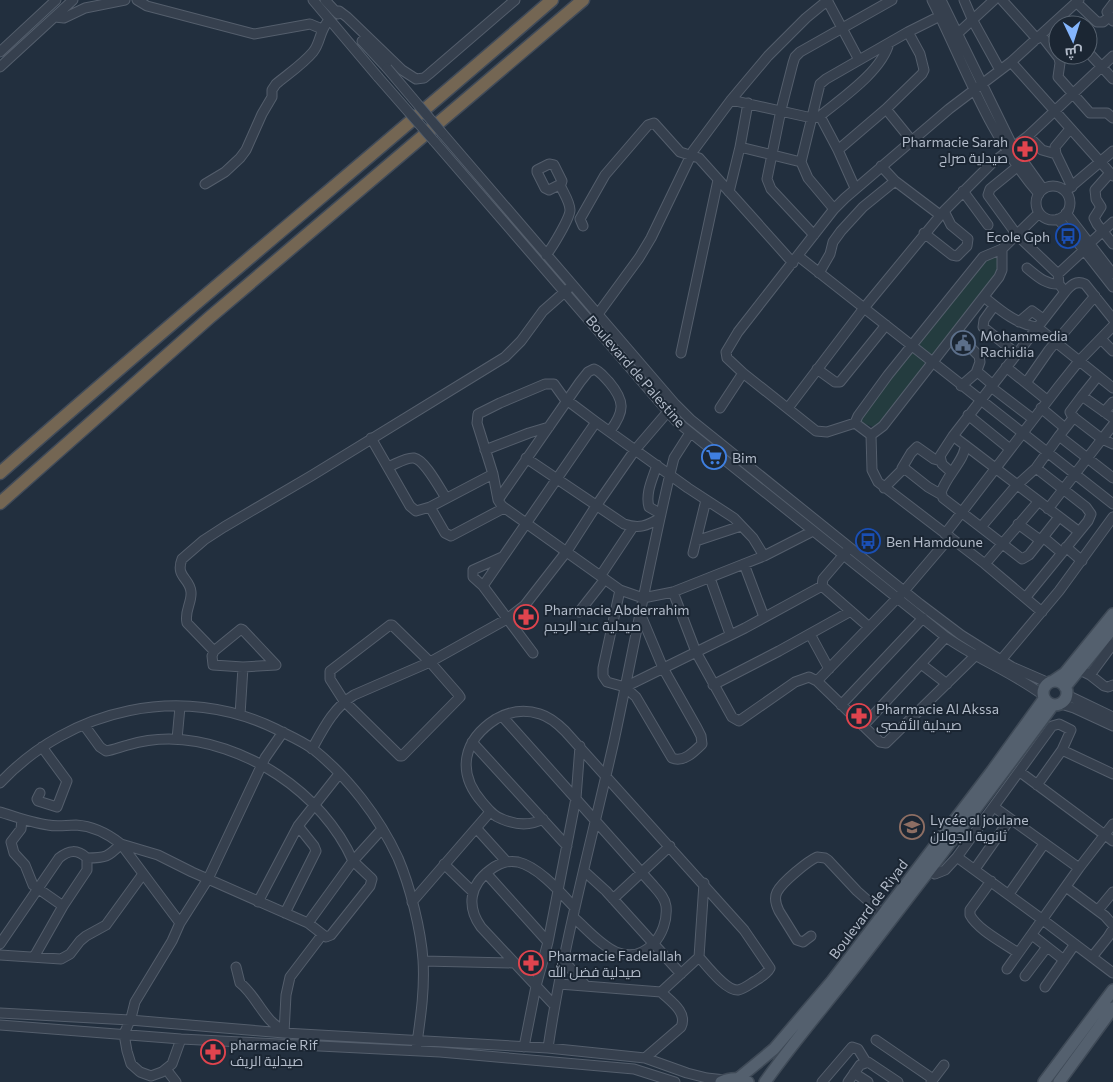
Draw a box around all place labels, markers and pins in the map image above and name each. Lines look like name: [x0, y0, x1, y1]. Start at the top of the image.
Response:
place label: Pharmacie Sarah صيدلية صراح: [902, 133, 1008, 167]
pharmacy icon: Pharmacie Sarah صيدلية صراح: [1012, 136, 1038, 162]
bus stop icon: Ecole Gph: [1055, 223, 1081, 249]
place label: Ecole Gph: [986, 228, 1050, 245]
place label: Mohammedia Rachidia: [980, 327, 1068, 360]
public building icon: Mohammedia Rachidia: [950, 330, 976, 356]
supermarket icon: Bim: [701, 444, 727, 470]
place label: Bim: [732, 449, 757, 466]
bus stop icon: Ben Hamdoune: [855, 528, 881, 554]
place label: Ben Hamdoune: [886, 533, 983, 550]
place label: Pharmacie Abderrahim صيدلية عبد الرحيم: [544, 601, 689, 636]
pharmacy icon: Pharmacie Abderrahim صيدلية عبد الرحيم: [513, 604, 539, 630]
place label: Pharmacie Al Akssa صيدلية الأقصى: [876, 700, 999, 733]
pharmacy icon: Pharmacie Al Akssa صيدلية الأقصى: [846, 703, 872, 729]
place label: Lycée al joulane ثانوية الجولان: [930, 811, 1029, 844]
school or university icon: Lycée al joulane ثانوية الجولان: [899, 814, 925, 840]
place label: Pharmacie Fadelallah صيدلية فضل الله: [548, 947, 682, 980]
pharmacy icon: Pharmacie Fadelallah صيدلية فضل الله: [518, 950, 544, 976]
place label: pharmacie Rif صيدلية الريف: [230, 1036, 318, 1069]
pharmacy icon: pharmacie Rif صيدلية الريف: [200, 1039, 226, 1065]

